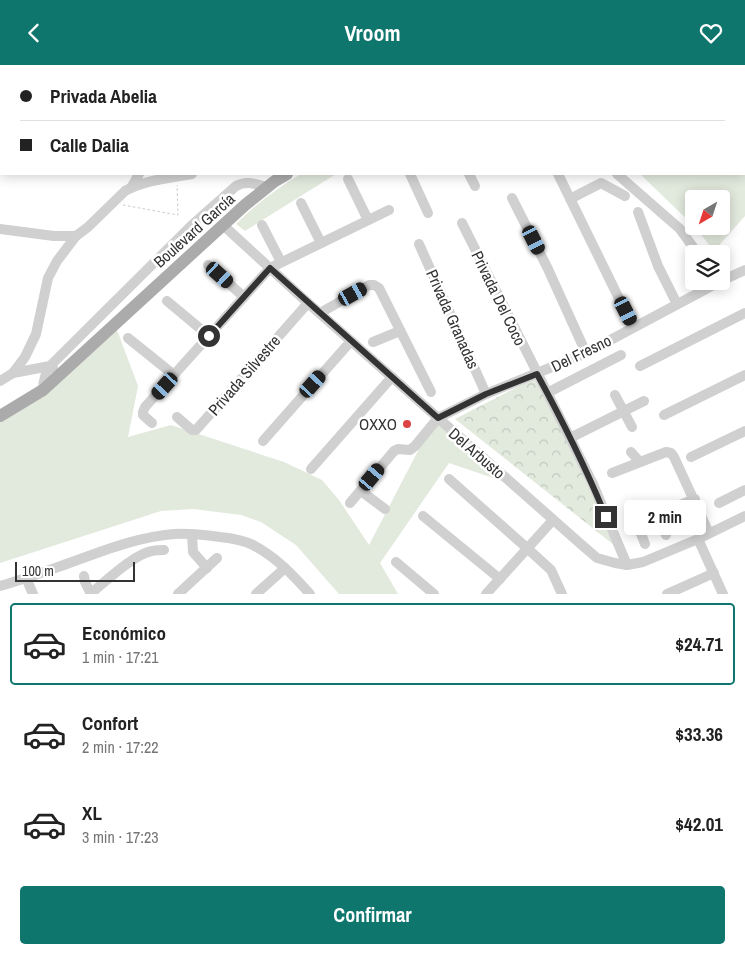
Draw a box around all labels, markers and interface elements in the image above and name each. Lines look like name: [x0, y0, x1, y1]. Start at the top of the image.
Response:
text: Vroom: [344, 18, 401, 48]
icon: back: [20, 19, 48, 47]
icon: heart: [697, 19, 725, 47]
text: Privada Abelia: [50, 83, 157, 109]
text: Calle Dalia: [50, 132, 129, 158]
street label: Boulevard García: [149, 187, 240, 272]
north arrow: [685, 190, 730, 235]
map controls: [685, 190, 730, 290]
car: [520, 223, 547, 257]
button: layers: [685, 245, 730, 290]
street label: Privada Del Coco: [467, 247, 531, 349]
car: [203, 259, 236, 291]
street label: Privada Granadas: [421, 266, 485, 372]
car: [336, 280, 369, 308]
car: [612, 294, 639, 328]
route start: [198, 325, 220, 347]
street label: Del Fresno: [547, 329, 615, 377]
street label: Privada Silvestre: [203, 330, 285, 420]
car: [297, 368, 328, 400]
car: [149, 370, 180, 402]
place label: OXXO: [359, 413, 397, 435]
marker: OXXO: [401, 418, 413, 430]
street label: Del Arbusto: [444, 422, 510, 484]
car: [356, 461, 387, 493]
callout: 2 min: [624, 499, 706, 535]
route end: [595, 506, 617, 528]
text: 2 min: [648, 506, 682, 528]
scale bar: [15, 559, 135, 582]
text: 100 m: [22, 562, 54, 580]
text: Económico: [82, 620, 166, 646]
icon: car: [22, 622, 67, 667]
text: $24.71: [675, 631, 723, 657]
text: 1 min · 17:21: [82, 646, 159, 668]
text: Confort: [82, 710, 138, 736]
icon: car: [22, 712, 67, 757]
text: $33.36: [675, 721, 723, 747]
text: 2 min · 17:22: [82, 736, 159, 758]
text: XL: [82, 800, 102, 826]
icon: car: [22, 802, 67, 847]
text: $42.01: [675, 811, 723, 837]
text: 3 min · 17:23: [82, 826, 159, 848]
button: Confirmar: [20, 886, 725, 944]

